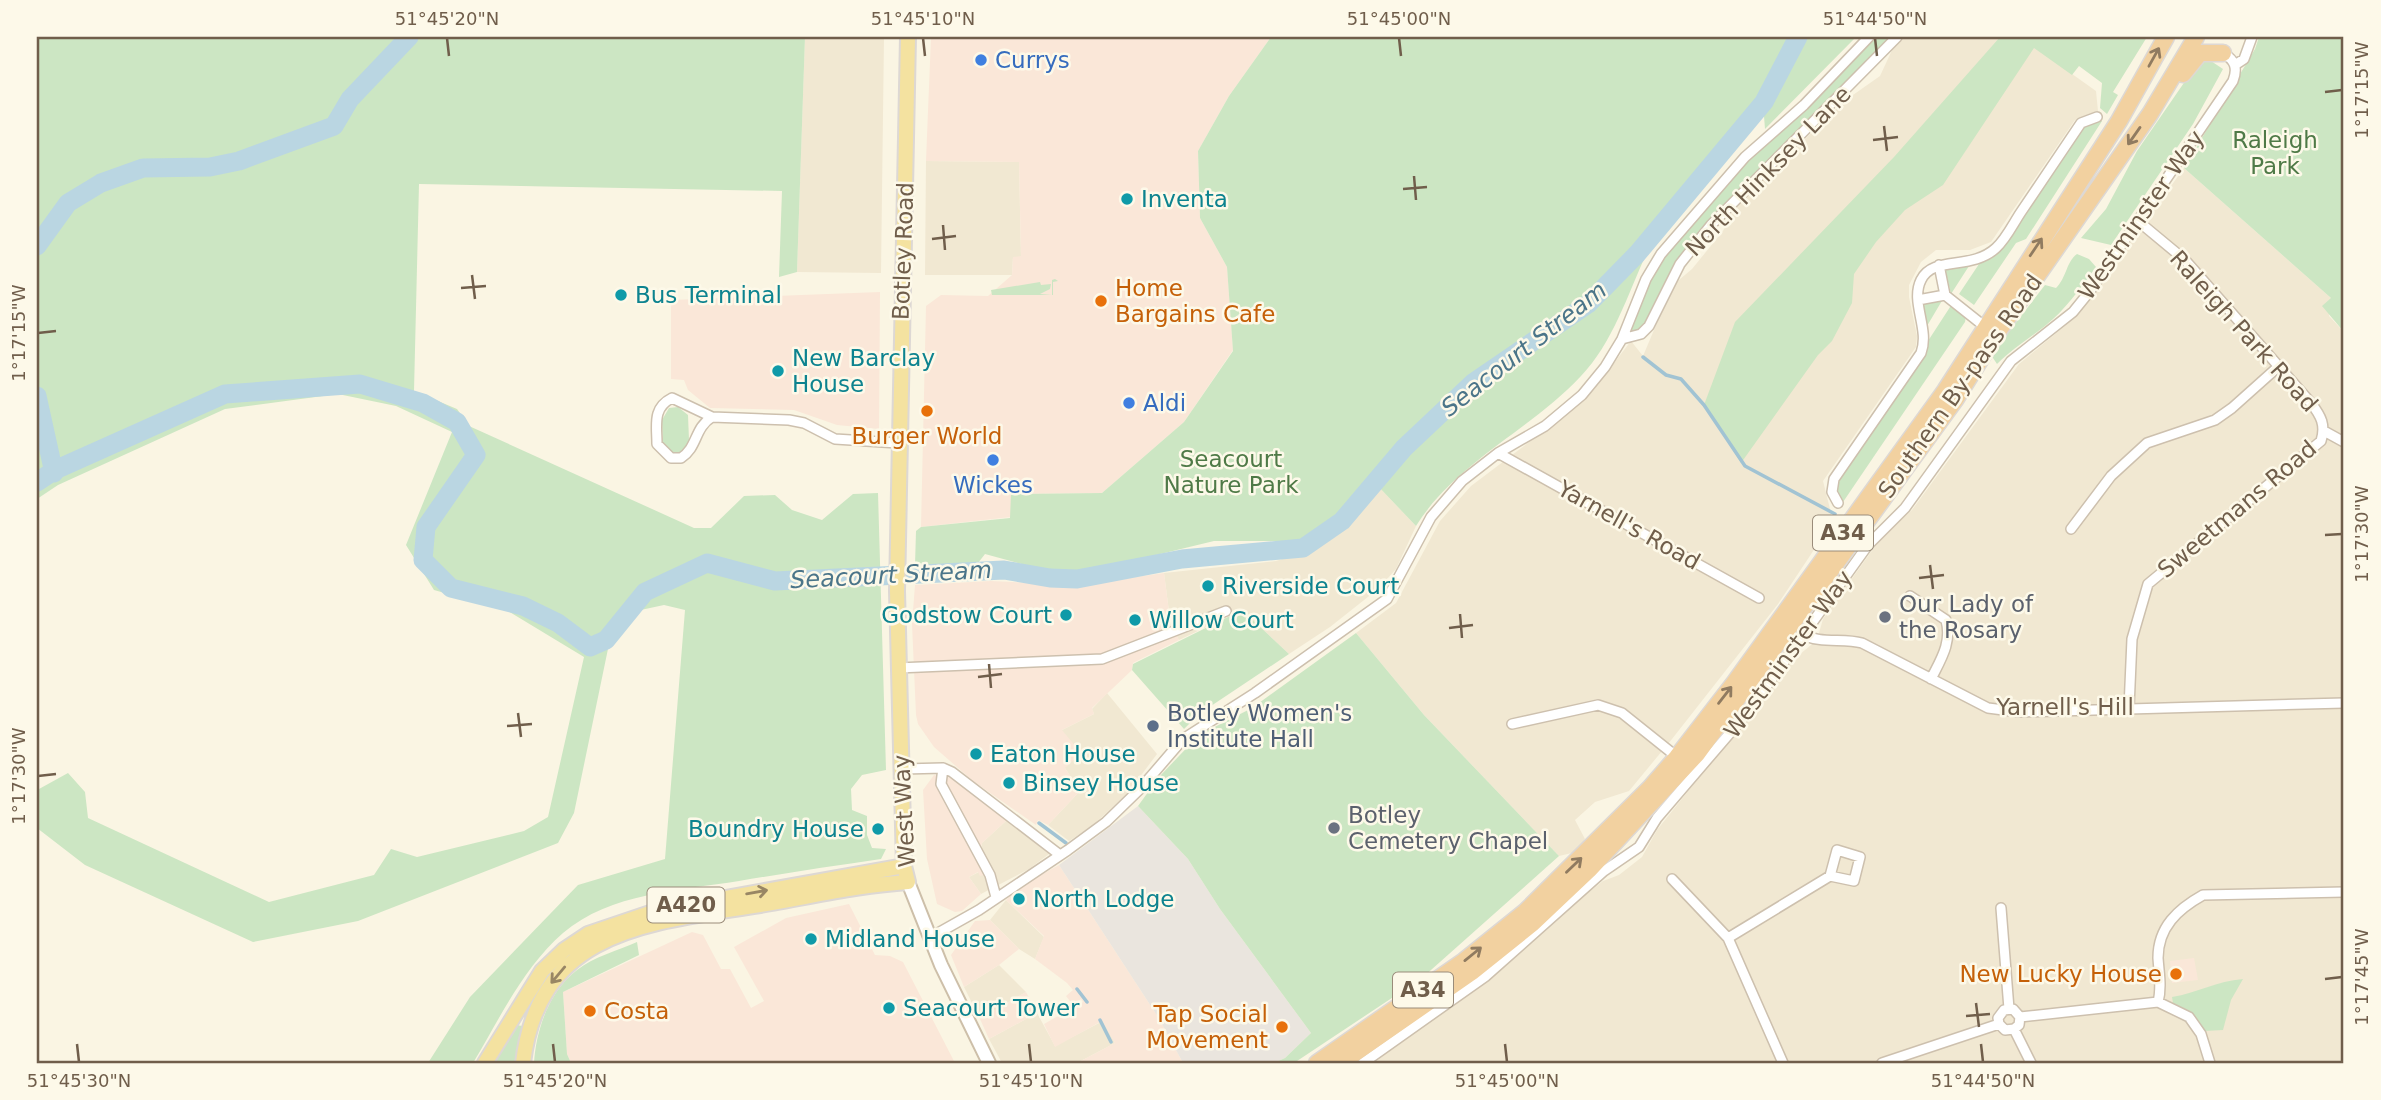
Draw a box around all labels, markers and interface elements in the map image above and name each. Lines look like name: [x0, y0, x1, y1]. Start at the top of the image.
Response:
text: 51°45'20"N: [395, 8, 499, 29]
text: 51°45'10"N: [871, 8, 975, 29]
text: 51°45'00"N: [1347, 8, 1451, 29]
text: 51°44'50"N: [1823, 8, 1927, 29]
text: 1°17'15"W: [2351, 41, 2372, 139]
place label: Currys: [995, 47, 1070, 73]
one-way arrow: [2147, 48, 2161, 68]
marker: Currys: [973, 52, 989, 68]
street label: North Hinksey Lane: [1680, 81, 1856, 261]
street label: Westminster Way: [2073, 125, 2209, 305]
one-way arrow: [2127, 126, 2141, 145]
park label: Raleigh Park: [2232, 127, 2318, 179]
street label: Botley Road: [888, 182, 918, 320]
place label: Inventa: [1141, 186, 1228, 212]
marker: Inventa: [1119, 191, 1135, 207]
one-way arrow: [2030, 237, 2044, 257]
street label: Raleigh Park Road: [2165, 245, 2323, 417]
street label: Southern By-pass Road: [1873, 269, 2047, 503]
place label: Home Bargains Cafe: [1115, 275, 1275, 327]
water label: Seacourt Stream: [1436, 276, 1612, 422]
place label: Bus Terminal: [635, 282, 782, 308]
text: 1°17'15"W: [8, 284, 29, 382]
marker: Bus Terminal: [613, 287, 629, 303]
marker: Home Bargains Cafe: [1093, 293, 1109, 309]
place label: New Barclay House: [792, 345, 935, 397]
marker: New Barclay House: [770, 363, 786, 379]
place label: Aldi: [1143, 390, 1186, 416]
marker: Aldi: [1121, 395, 1137, 411]
marker: Burger World: [919, 403, 935, 419]
place label: Burger World: [852, 423, 1002, 449]
street label: Sweetmans Road: [2152, 435, 2322, 583]
park label: Seacourt Nature Park: [1163, 446, 1299, 498]
marker: Wickes: [985, 452, 1001, 468]
place label: Wickes: [953, 472, 1033, 498]
street label: Yarnell's Road: [1552, 475, 1705, 575]
text: 1°17'30"W: [2351, 485, 2372, 583]
road number: A34: [1813, 516, 1873, 550]
water label: Seacourt Stream: [789, 556, 993, 594]
street label: Westminster Way: [1718, 565, 1858, 743]
place label: Riverside Court: [1222, 573, 1399, 599]
marker: Riverside Court: [1200, 578, 1216, 594]
place label: Our Lady of the Rosary: [1899, 591, 2034, 643]
place label: Godstow Court: [881, 602, 1052, 628]
marker: Godstow Court: [1058, 607, 1074, 623]
place label: Willow Court: [1149, 607, 1294, 633]
marker: Our Lady of the Rosary: [1877, 609, 1893, 625]
marker: Willow Court: [1127, 612, 1143, 628]
one-way arrow: [1717, 686, 1732, 705]
street label: Yarnell's Hill: [1995, 694, 2134, 720]
place label: Botley Women's Institute Hall: [1167, 700, 1352, 752]
marker: Botley Women's Institute Hall: [1145, 718, 1161, 734]
text: 1°17'30"W: [8, 727, 29, 825]
place label: Eaton House: [990, 741, 1136, 767]
marker: Eaton House: [968, 746, 984, 762]
street label: West Way: [888, 754, 920, 868]
place label: Binsey House: [1023, 770, 1179, 796]
marker: Binsey House: [1001, 775, 1017, 791]
place label: Botley Cemetery Chapel: [1348, 802, 1548, 854]
place label: Boundry House: [688, 816, 864, 842]
marker: Botley Cemetery Chapel: [1326, 820, 1342, 836]
marker: Boundry House: [870, 821, 886, 837]
one-way arrow: [1566, 857, 1583, 874]
one-way arrow: [745, 885, 768, 898]
place label: North Lodge: [1033, 886, 1174, 912]
road number: A420: [648, 888, 724, 922]
marker: North Lodge: [1011, 891, 1027, 907]
place label: Midland House: [825, 926, 995, 952]
text: 1°17'45"W: [2351, 928, 2372, 1026]
marker: Midland House: [803, 931, 819, 947]
one-way arrow: [1464, 946, 1482, 962]
place label: New Lucky House: [1959, 961, 2162, 987]
one-way arrow: [550, 966, 566, 984]
marker: New Lucky House: [2168, 966, 2184, 982]
road number: A34: [1393, 972, 1453, 1007]
place label: Seacourt Tower: [903, 995, 1080, 1021]
place label: Costa: [604, 998, 669, 1024]
marker: Seacourt Tower: [881, 1000, 897, 1016]
place label: Tap Social Movement: [1146, 1001, 1268, 1053]
marker: Costa: [582, 1003, 598, 1019]
marker: Tap Social Movement: [1274, 1019, 1290, 1035]
text: 51°45'30"N: [27, 1070, 131, 1091]
text: 51°45'20"N: [503, 1070, 607, 1091]
text: 51°45'10"N: [979, 1070, 1083, 1091]
text: 51°45'00"N: [1455, 1070, 1559, 1091]
text: 51°44'50"N: [1931, 1070, 2035, 1091]

